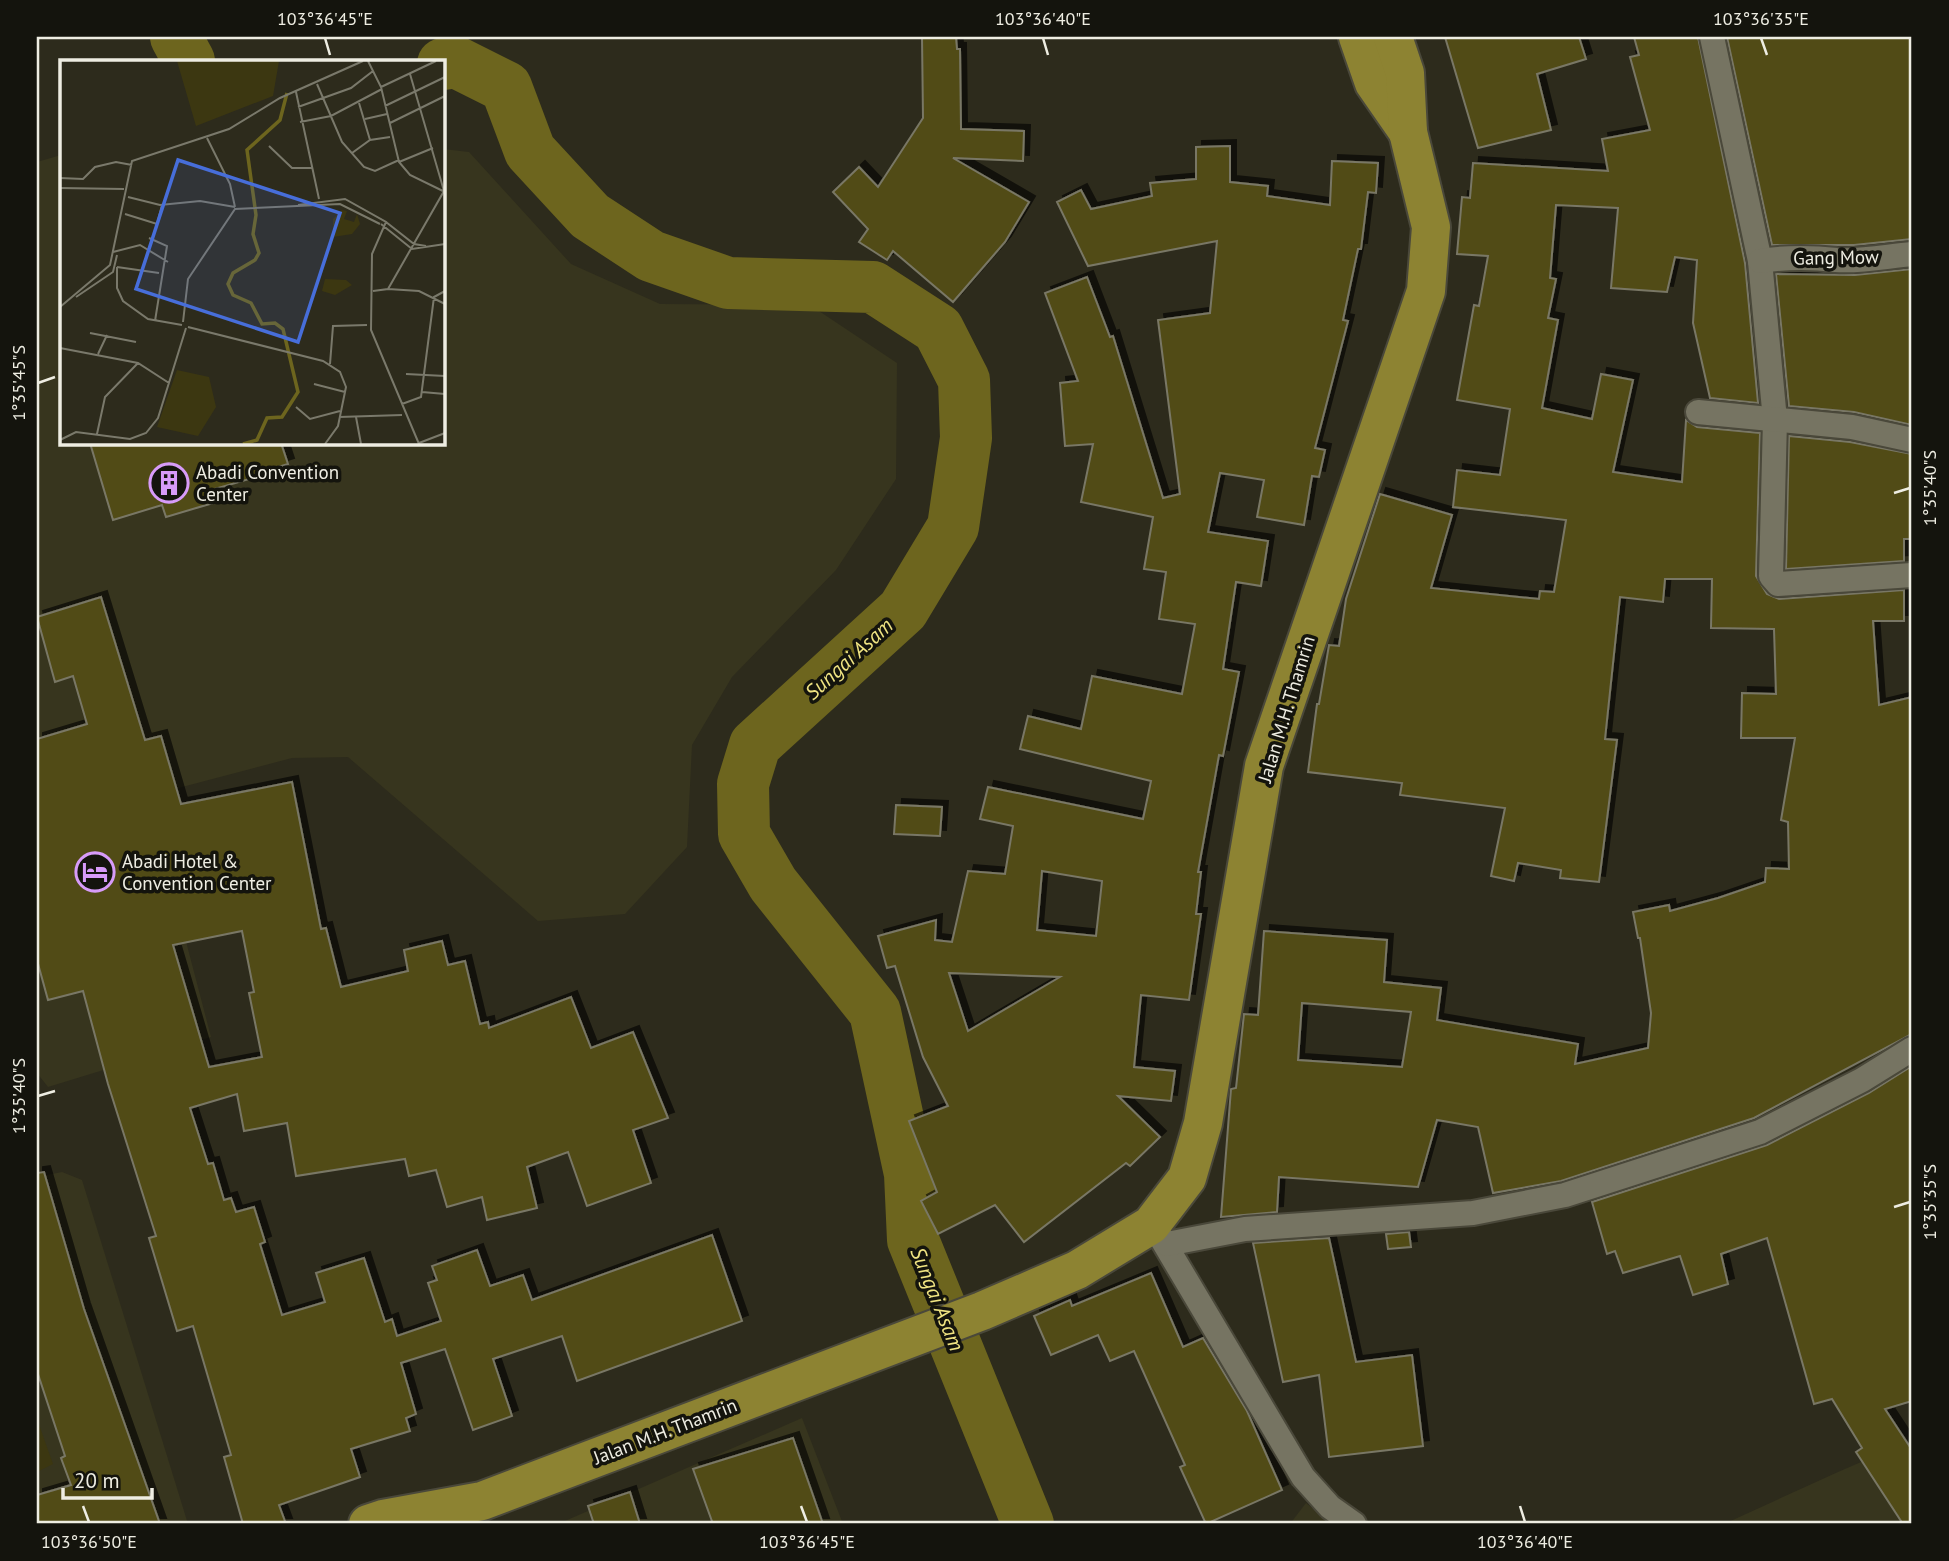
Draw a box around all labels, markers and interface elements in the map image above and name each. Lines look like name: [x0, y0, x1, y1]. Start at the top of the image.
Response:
text: 103°36'45"E: [277, 7, 373, 30]
text: 103°36'40"E: [995, 7, 1091, 30]
text: 103°36'35"E: [1713, 7, 1809, 30]
inset map: [60, 60, 444, 444]
street label: Gang Mow: [1793, 244, 1879, 270]
text: 1°35'45"S: [7, 345, 30, 421]
text: 1°35'40"S: [1918, 450, 1941, 526]
place label: Abadi Convention Center: [196, 460, 339, 506]
building icon: Abadi Convention Center: [148, 462, 190, 504]
water label: Sungai Asam: [799, 612, 898, 705]
street label: Jalan M.H. Thamrin: [1252, 633, 1320, 786]
place label: Abadi Hotel & Convention Center: [122, 849, 272, 895]
hotel icon: Abadi Hotel & Convention Center: [74, 851, 116, 893]
text: 1°35'40"S: [7, 1058, 30, 1134]
text: 1°35'35"S: [1918, 1164, 1941, 1240]
water label: Sungai Asam: [904, 1243, 971, 1355]
street label: Jalan M.H. Thamrin: [589, 1393, 740, 1470]
scale bar: [63, 1456, 152, 1500]
text: 20 m: [74, 1467, 120, 1494]
text: 103°36'50"E: [41, 1530, 137, 1553]
text: 103°36'45"E: [759, 1530, 855, 1553]
text: 103°36'40"E: [1477, 1530, 1573, 1553]

